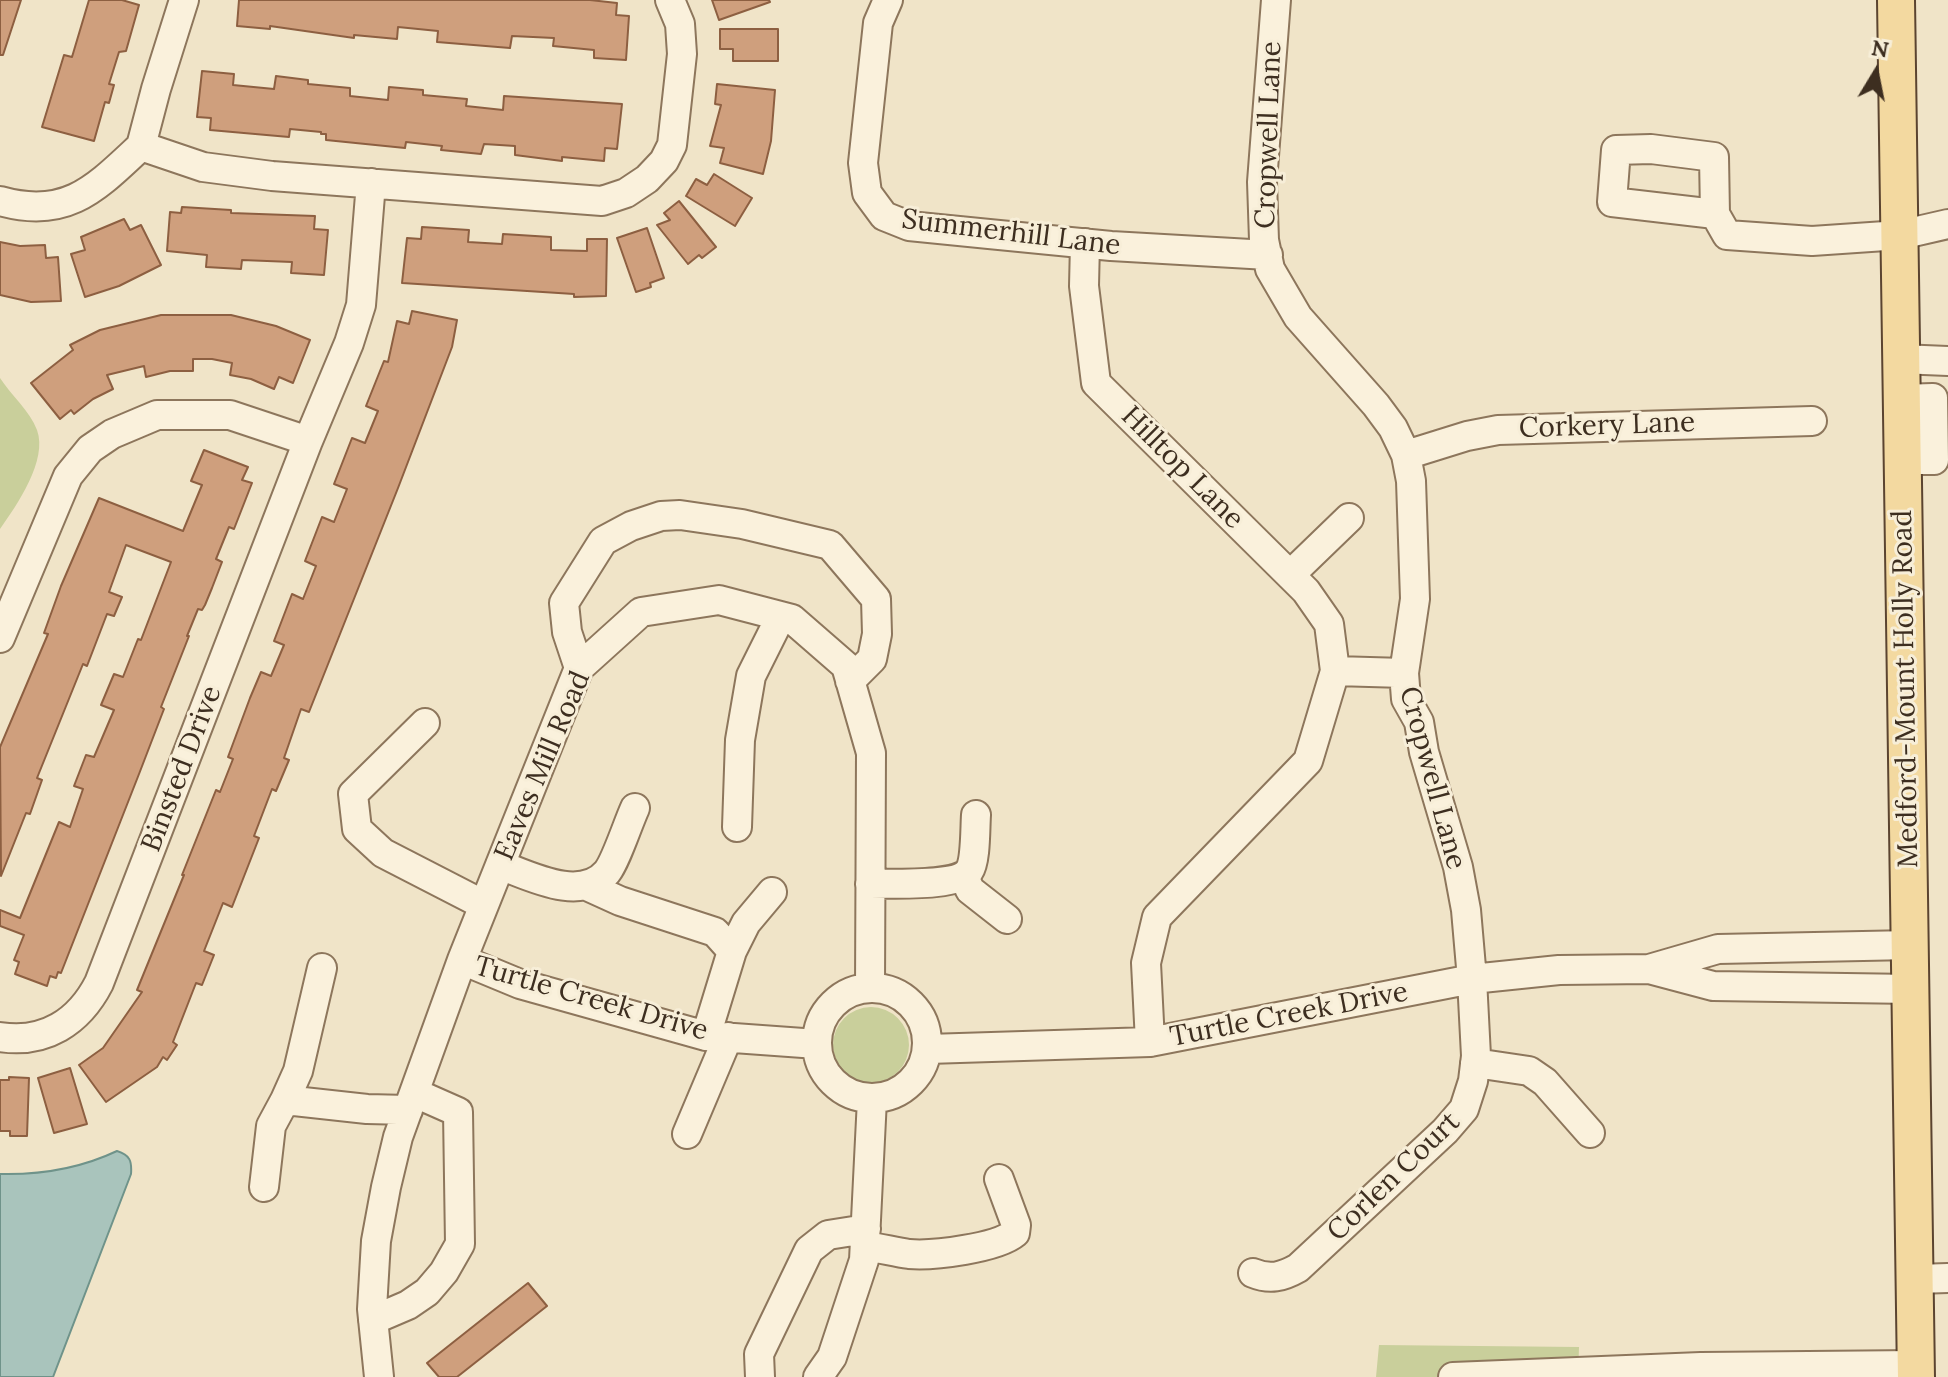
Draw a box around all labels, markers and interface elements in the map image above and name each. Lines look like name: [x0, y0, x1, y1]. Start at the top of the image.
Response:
north arrow: [1836, 32, 1916, 112]
text: N: [1869, 33, 1891, 64]
street label: Cropwell Lane: [1249, 41, 1289, 229]
street label: Summerhill Lane: [900, 203, 1122, 263]
street label: Hilltop Lane: [1114, 400, 1250, 536]
street label: Corkery Lane: [1518, 406, 1696, 446]
street label: Medford-Mount Holly Road: [1886, 510, 1926, 868]
street label: Eaves Mill Road: [488, 666, 598, 866]
street label: Binsted Drive: [135, 681, 229, 857]
street label: Cropwell Lane: [1391, 683, 1473, 873]
street label: Turtle Creek Drive: [470, 950, 712, 1048]
street label: Turtle Creek Drive: [1167, 975, 1411, 1055]
street label: Corlen Court: [1321, 1106, 1467, 1248]

